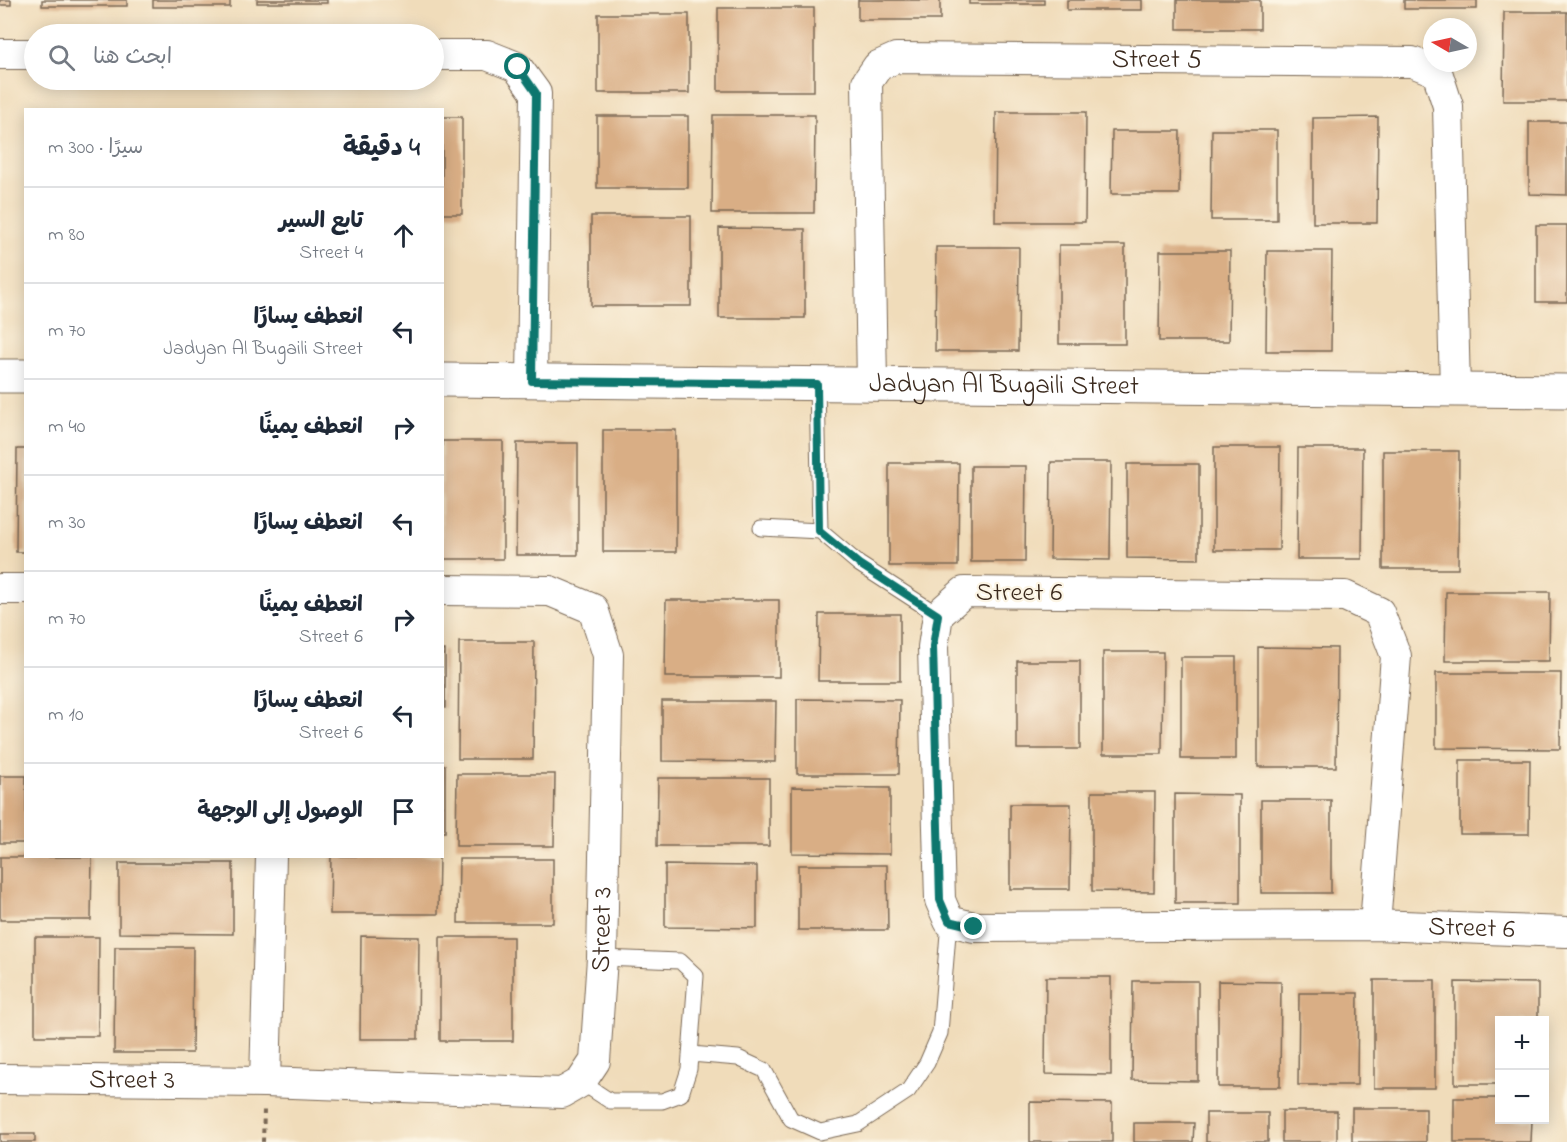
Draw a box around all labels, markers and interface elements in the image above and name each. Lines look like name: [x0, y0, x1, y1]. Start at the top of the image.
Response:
north arrow: [1423, 18, 1477, 72]
search box: [24, 24, 444, 90]
street label: Street 5: [1112, 40, 1202, 80]
icon: search: [45, 41, 78, 74]
text: ابحث هنا: [93, 42, 172, 74]
route start: [504, 53, 530, 79]
text: 4 دقيقة: [343, 130, 420, 168]
text: سيرًا · 300 m: [48, 134, 143, 163]
text: تابع السير: [279, 206, 363, 238]
icon: ahead: [387, 219, 420, 252]
text: 80 m: [48, 221, 85, 250]
text: Street 4: [299, 239, 363, 268]
text: انعطف يسارًا: [254, 302, 363, 334]
icon: left: [387, 315, 420, 348]
text: 70 m: [48, 317, 85, 346]
text: Jadyan Al Bugaili Street: [163, 335, 363, 364]
street label: Jadyan Al Bugaili Street: [869, 365, 1139, 406]
icon: right: [387, 411, 420, 444]
text: انعطف يمينًا: [259, 412, 363, 444]
text: 40 m: [48, 413, 85, 442]
icon: left: [387, 507, 420, 540]
text: انعطف يسارًا: [254, 508, 363, 540]
text: 30 m: [48, 509, 85, 538]
street label: Street 6: [976, 574, 1062, 613]
text: انعطف يمينًا: [259, 590, 363, 622]
icon: right: [387, 603, 420, 636]
text: 70 m: [48, 605, 85, 634]
text: Street 6: [299, 623, 363, 652]
text: انعطف يسارًا: [254, 686, 363, 718]
icon: left: [387, 699, 420, 732]
text: 10 m: [48, 701, 84, 730]
text: Street 6: [299, 719, 363, 748]
icon: arrive: [387, 795, 420, 828]
text: الوصول إلى الوجهة: [197, 796, 363, 828]
street label: Street 3: [582, 886, 623, 974]
street label: Street 6: [1428, 907, 1516, 950]
route end: [960, 913, 986, 939]
map controls: [1495, 1016, 1549, 1124]
button: +: [1495, 1016, 1549, 1070]
street label: Street 3: [89, 1061, 175, 1100]
button: −: [1495, 1070, 1549, 1124]

